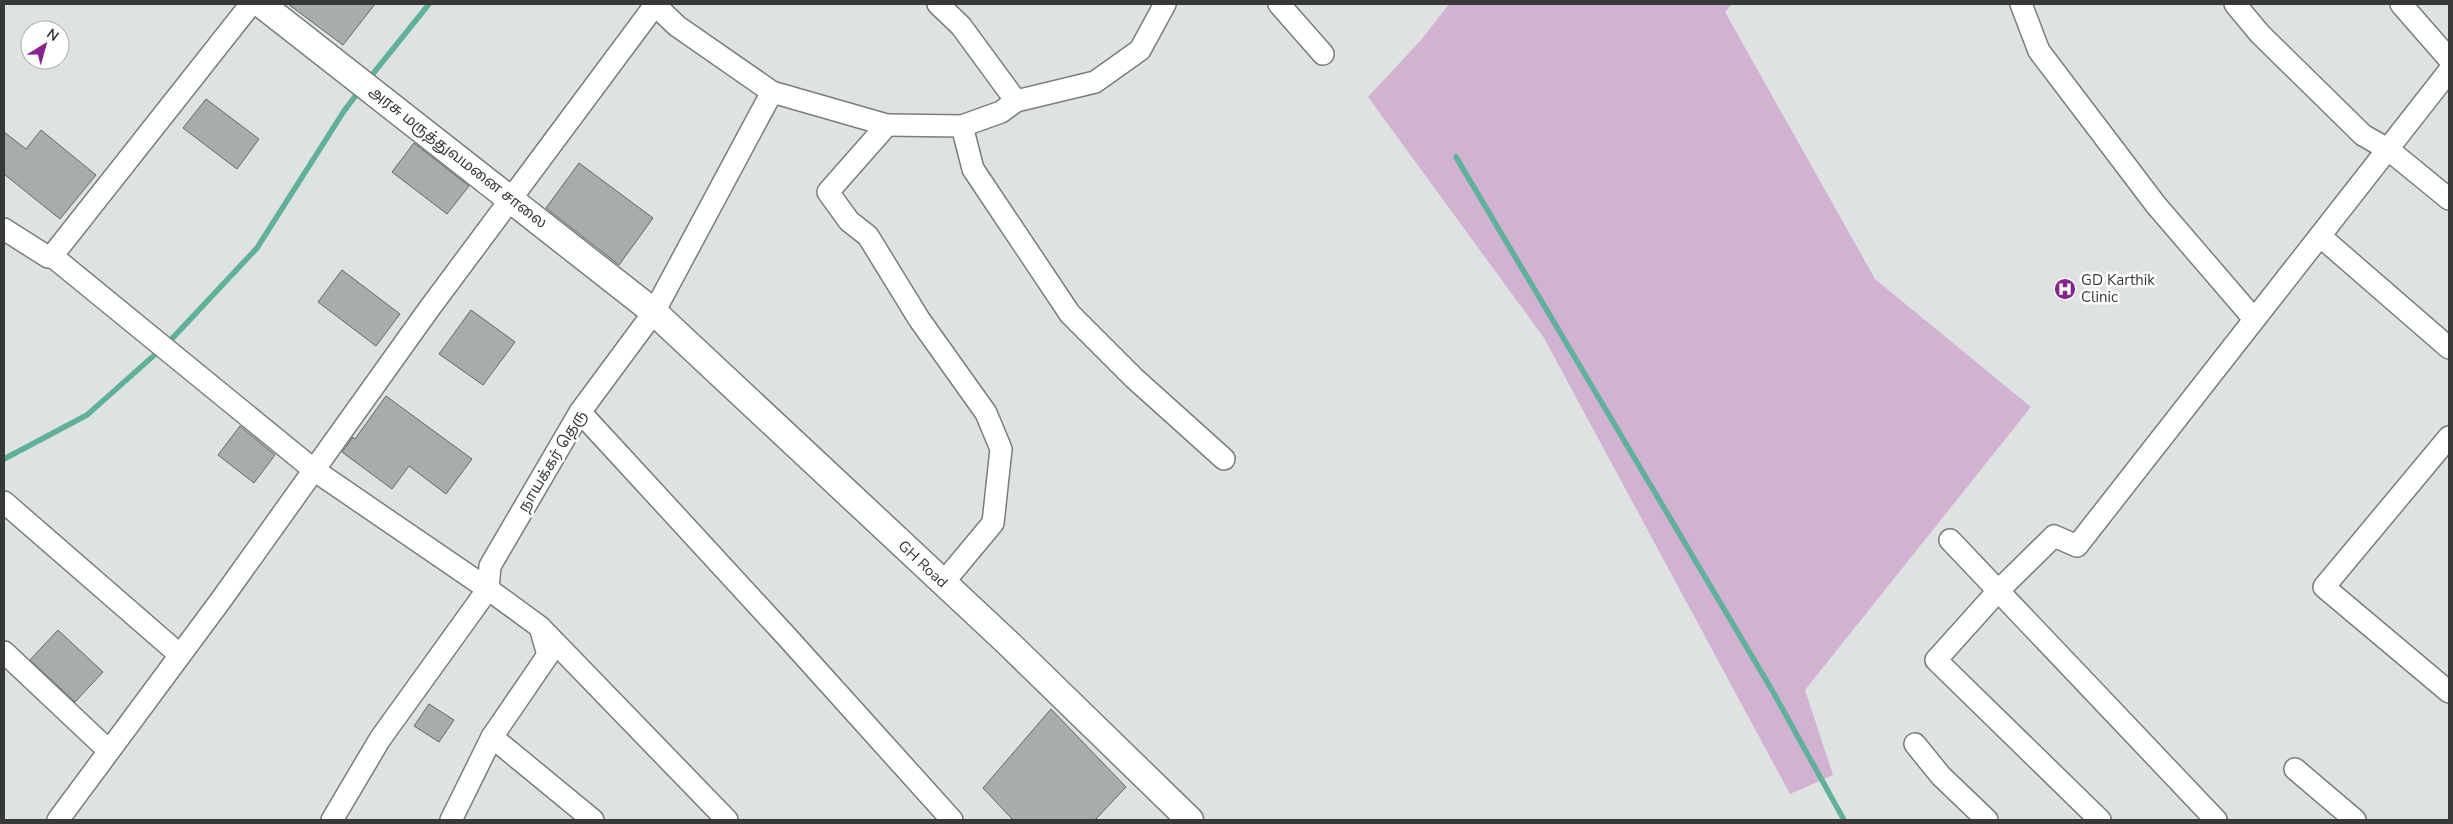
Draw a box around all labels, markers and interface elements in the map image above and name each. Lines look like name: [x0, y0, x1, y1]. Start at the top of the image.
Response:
north arrow: [20, 20, 70, 70]
text: N: [43, 24, 62, 46]
street label: அரசு மருத்துவமனை சாலை: [364, 81, 551, 234]
place label: GD Karthik Clinic: [2081, 270, 2155, 307]
hospital icon: GD Karthik Clinic: [2053, 277, 2077, 301]
street label: நாயக்கர் தெரு: [514, 406, 591, 516]
street label: GH Road: [894, 536, 952, 592]

